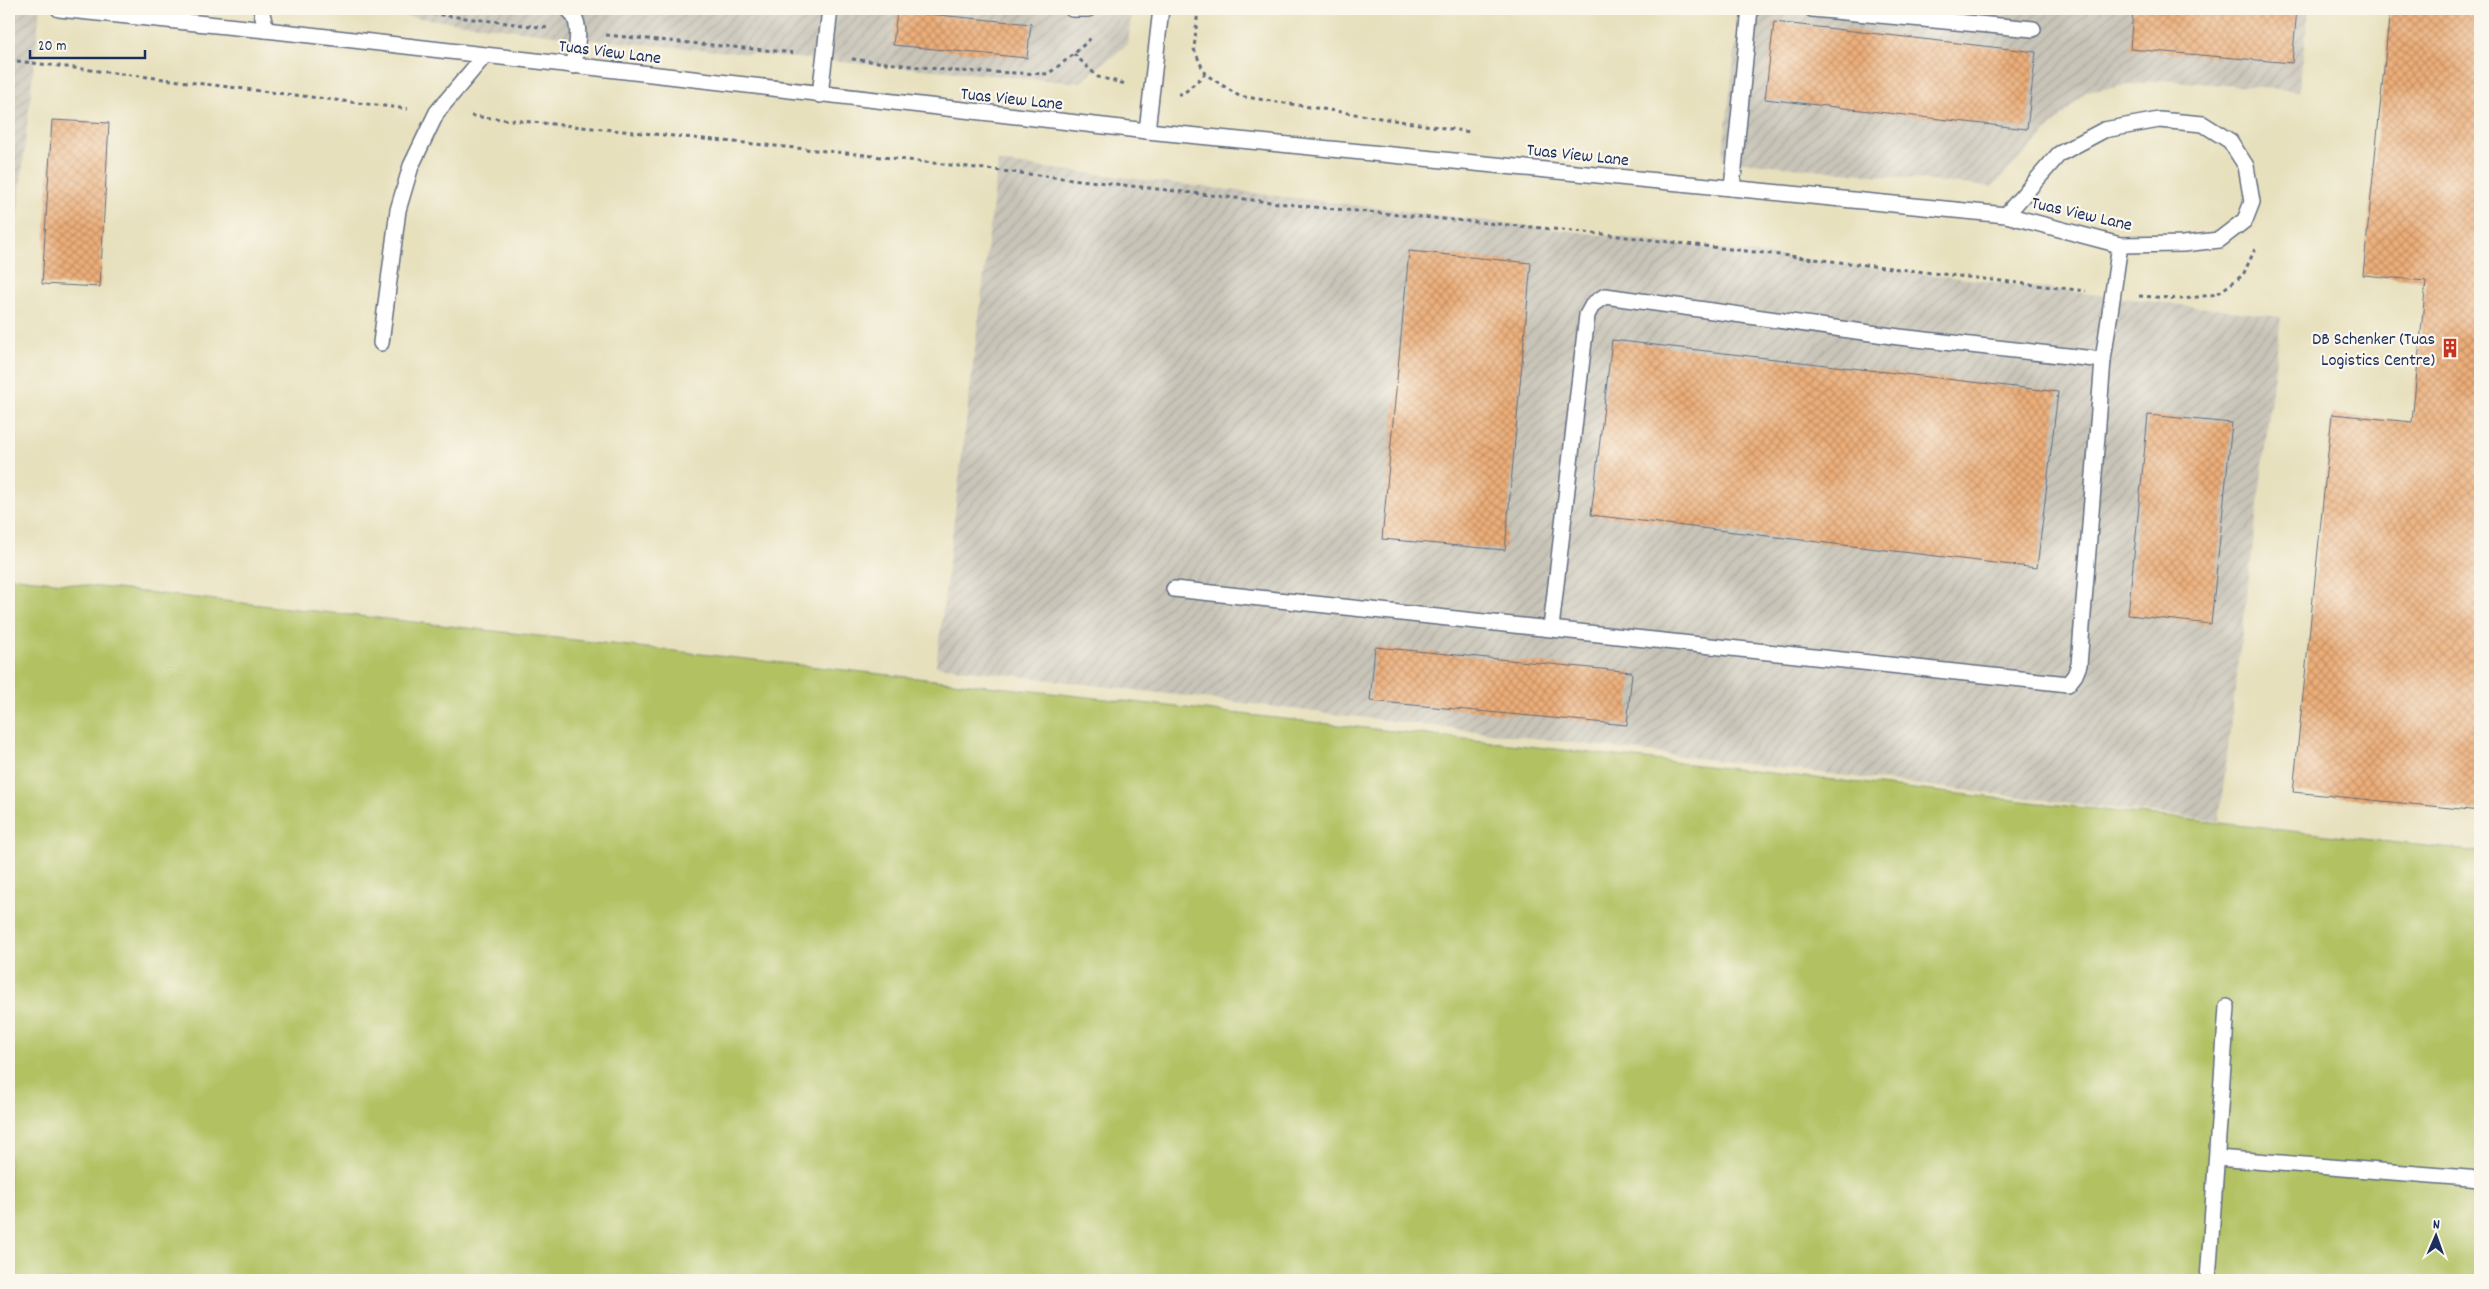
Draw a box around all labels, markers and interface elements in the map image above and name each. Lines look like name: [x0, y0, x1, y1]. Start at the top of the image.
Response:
scale bar: [30, 28, 145, 60]
street label: Tuas View Lane: [557, 35, 662, 72]
text: 20 m: [38, 36, 66, 58]
street label: Tuas View Lane: [959, 83, 1064, 118]
street label: Tuas View Lane: [1525, 139, 1630, 174]
street label: Tuas View Lane: [2029, 192, 2134, 239]
place label: DB Schenker (Tuas Logistics Centre): [2312, 328, 2435, 374]
building icon: DB Schenker (Tuas Logistics Centre): [2439, 337, 2461, 359]
north arrow: [2412, 1212, 2462, 1262]
text: N: [2433, 1215, 2440, 1235]

